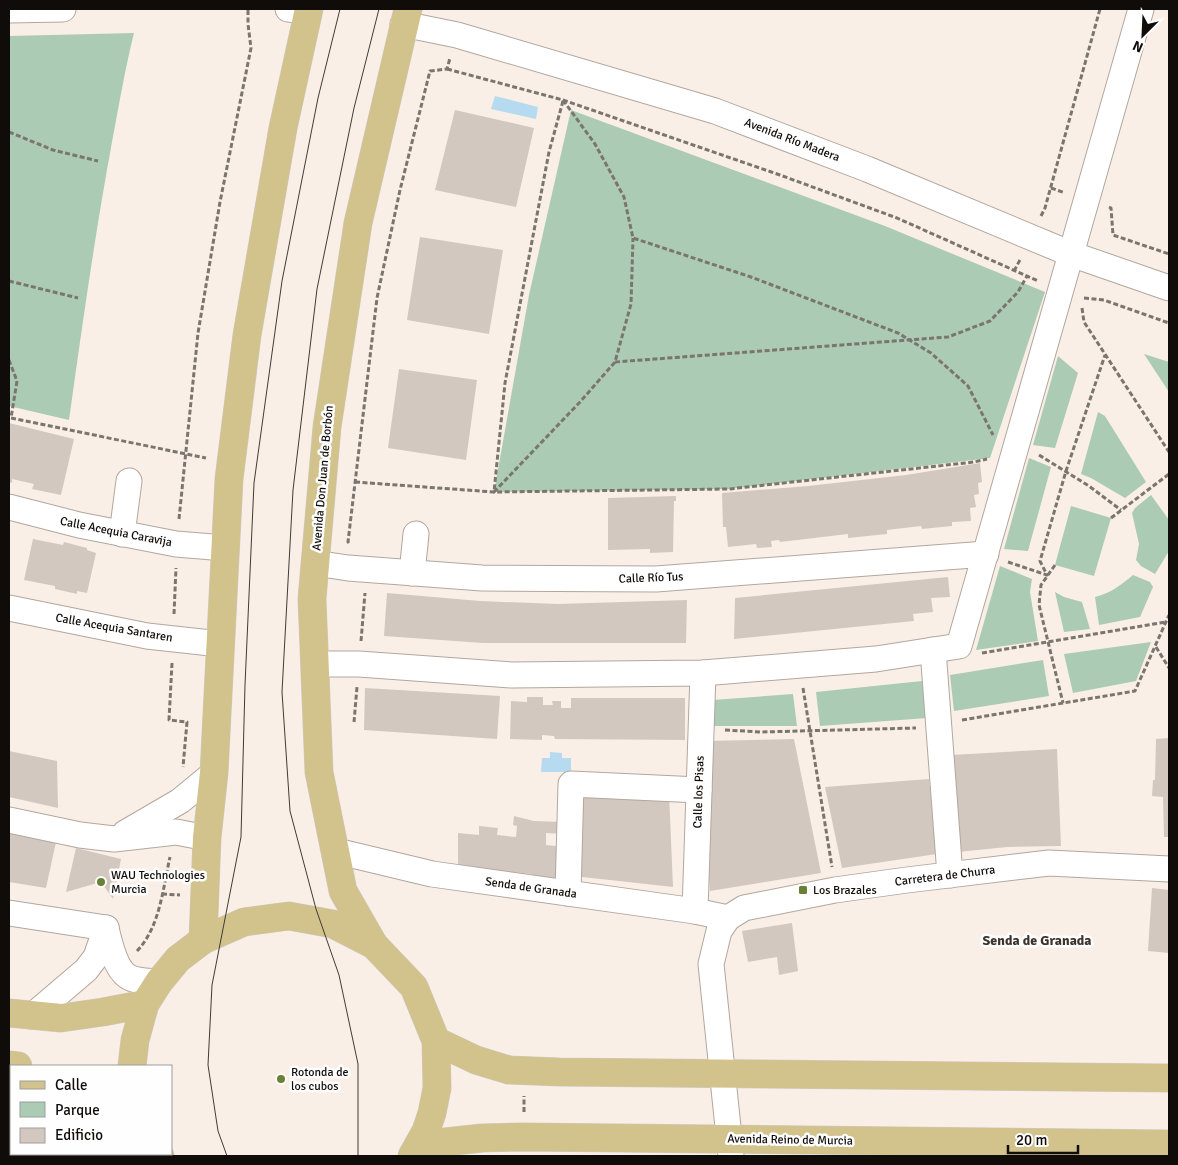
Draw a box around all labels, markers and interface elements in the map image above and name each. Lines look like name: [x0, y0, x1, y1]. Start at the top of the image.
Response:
north arrow: [1118, 10, 1168, 60]
text: N: [1130, 37, 1146, 56]
street label: Avenida Río Madera: [742, 115, 842, 165]
street label: Avenida Don Juan de Borbón: [309, 405, 337, 551]
street label: Calle Acequia Caravija: [59, 514, 173, 550]
street label: Calle Río Tus: [618, 569, 684, 587]
street label: Calle Acequia Santaren: [54, 610, 174, 646]
street label: Calle los Pisas: [690, 755, 708, 829]
street label: Carretera de Churra: [894, 862, 996, 890]
place label: WAU Technologies Murcia: [111, 868, 205, 897]
street label: Senda de Granada: [484, 874, 578, 902]
marker: WAU Technologies Murcia: [95, 876, 107, 888]
place label: Los Brazales: [813, 883, 877, 898]
marker: Los Brazales: [797, 884, 809, 896]
district label: Senda de Granada: [982, 932, 1092, 949]
legend: [10, 1065, 172, 1155]
place label: Rotonda de los cubos: [291, 1065, 349, 1094]
marker: Rotonda de los cubos: [275, 1073, 287, 1085]
text: Calle: [55, 1076, 88, 1094]
text: Parque: [55, 1101, 100, 1119]
scale bar: [1008, 1122, 1078, 1154]
text: Edificio: [55, 1126, 103, 1144]
street label: Avenida Reino de Murcia: [727, 1131, 853, 1149]
text: 20 m: [1016, 1131, 1047, 1149]

